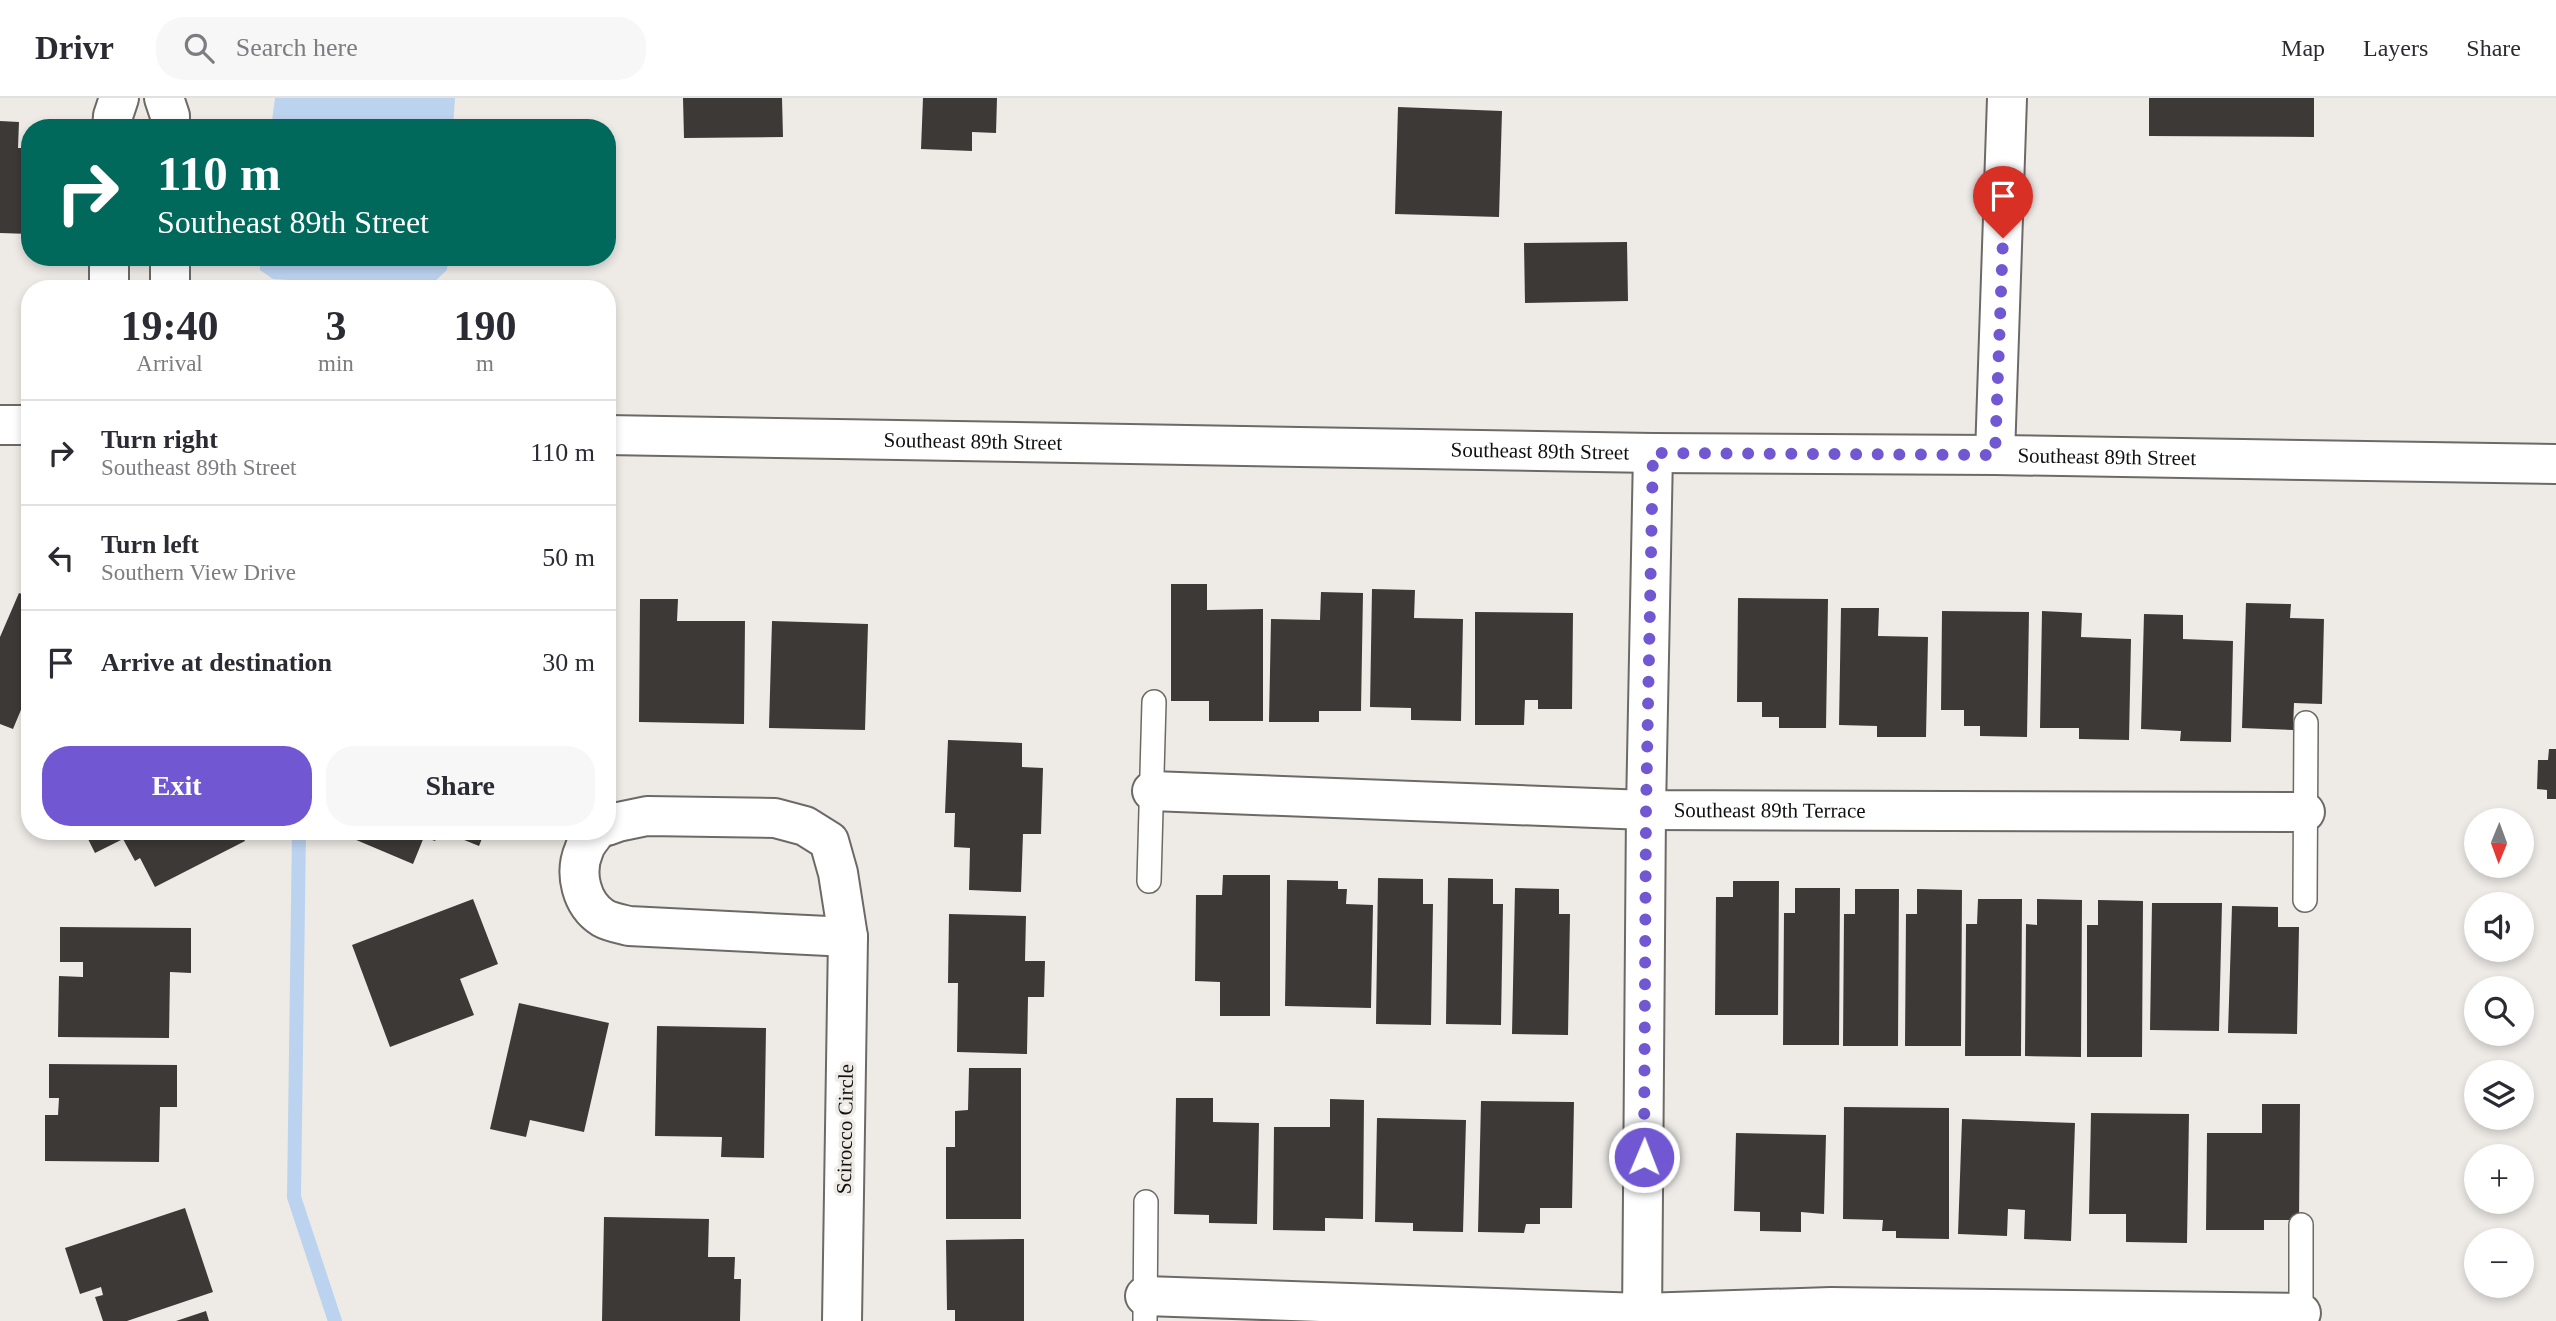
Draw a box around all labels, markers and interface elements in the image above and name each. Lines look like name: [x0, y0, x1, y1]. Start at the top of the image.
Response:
search box: [156, 17, 646, 80]
icon: search: [180, 29, 218, 67]
text: Drivr: [35, 30, 114, 66]
text: Search here: [236, 33, 358, 62]
text: Map: [2281, 35, 2325, 61]
text: Layers: [2363, 35, 2428, 61]
text: Share: [2466, 35, 2521, 61]
text: 110 m: [157, 146, 281, 201]
icon: right: [42, 147, 133, 238]
pin: [1973, 166, 2033, 238]
icon: arrive: [1984, 177, 2022, 215]
text: Southeast 89th Street: [157, 204, 429, 240]
text: 19:40: [121, 303, 219, 349]
text: 3: [325, 303, 346, 349]
text: 190: [453, 303, 516, 349]
text: Arrival: [136, 351, 203, 376]
text: min: [318, 351, 354, 376]
text: m: [476, 351, 494, 376]
text: Turn right: [101, 425, 218, 454]
street label: Southeast 89th Street: [883, 428, 1063, 455]
icon: right: [42, 434, 80, 472]
text: 110 m: [530, 438, 595, 467]
street label: Southeast 89th Street: [1450, 438, 1630, 465]
street label: Southeast 89th Street: [2017, 443, 2196, 470]
text: Southeast 89th Street: [101, 455, 296, 480]
text: Turn left: [101, 530, 199, 559]
icon: left: [42, 539, 80, 577]
text: 50 m: [542, 543, 595, 572]
text: Southern View Drive: [101, 560, 296, 585]
icon: arrive: [42, 644, 80, 682]
text: Arrive at destination: [101, 648, 332, 677]
text: 30 m: [542, 648, 595, 677]
button: Exit: [42, 746, 312, 826]
button: Share: [326, 746, 595, 826]
street label: Southeast 89th Terrace: [1674, 798, 1866, 823]
north arrow: [2464, 808, 2534, 878]
map controls: [2464, 808, 2534, 1298]
button: sound: [2464, 892, 2534, 962]
button: search: [2464, 976, 2534, 1046]
button: layers: [2464, 1060, 2534, 1130]
street label: Scirocco Circle: [832, 1064, 858, 1194]
position arrow: [1607, 1120, 1681, 1194]
button: +: [2464, 1144, 2534, 1214]
button: −: [2464, 1228, 2534, 1298]

